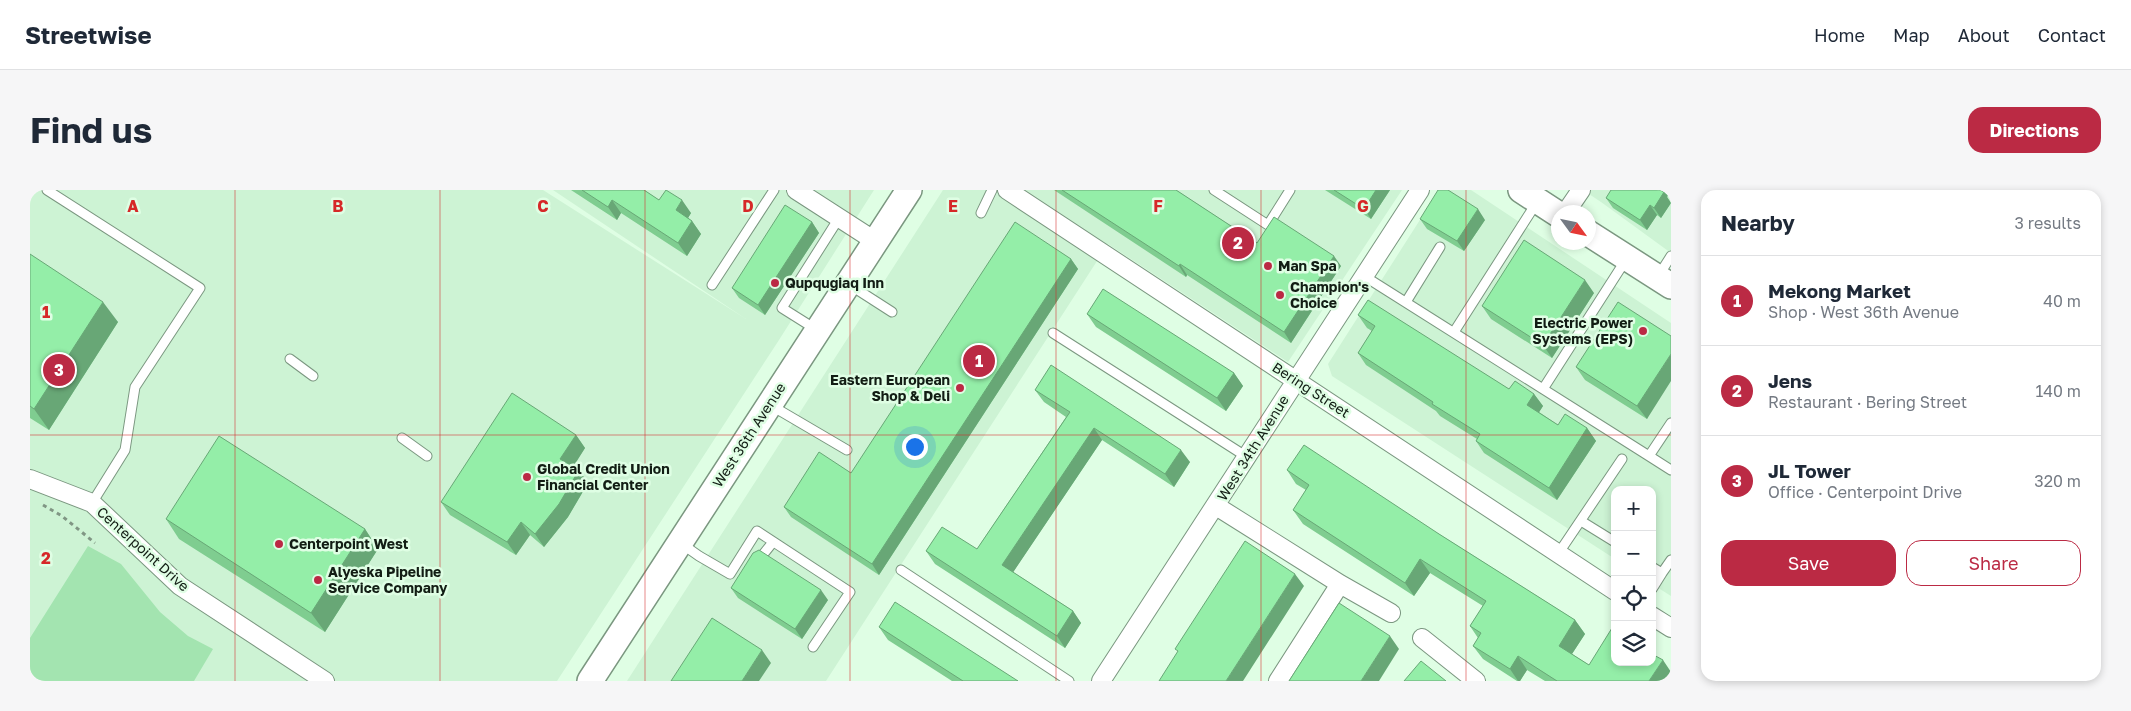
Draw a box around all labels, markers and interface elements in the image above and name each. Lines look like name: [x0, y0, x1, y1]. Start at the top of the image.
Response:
text: Streetwise: [25, 20, 152, 49]
text: Home: [1814, 24, 1865, 46]
text: Map: [1893, 24, 1930, 46]
text: About: [1958, 24, 2010, 46]
text: Contact: [2038, 24, 2106, 46]
button: Directions: [1968, 107, 2101, 153]
text: Find us: [30, 109, 152, 151]
text: A: [127, 196, 139, 216]
text: B: [332, 196, 344, 216]
text: C: [537, 196, 549, 216]
text: D: [742, 196, 754, 216]
text: E: [948, 196, 958, 216]
text: F: [1153, 196, 1163, 216]
text: G: [1357, 196, 1369, 216]
north arrow: [1551, 205, 1596, 250]
text: Nearby: [1721, 210, 1795, 236]
text: 3 results: [2014, 213, 2081, 233]
pin: 2: [1222, 224, 1254, 262]
place label: Man Spa: [1278, 257, 1337, 274]
marker: Man Spa: [1262, 260, 1274, 272]
place label: Qupqugiaq Inn: [785, 274, 884, 291]
marker: Qupqugiaq Inn: [769, 277, 781, 289]
place label: Champion's Choice: [1290, 278, 1369, 311]
text: Mekong Market: [1768, 279, 1911, 302]
marker: Champion's Choice: [1274, 289, 1286, 301]
text: 1: [1733, 291, 1741, 311]
text: 40 m: [2043, 291, 2081, 311]
text: 1: [42, 302, 50, 322]
text: Shop · West 36th Avenue: [1768, 302, 1959, 322]
place label: Electric Power Systems (EPS): [1532, 314, 1634, 347]
marker: Electric Power Systems (EPS): [1637, 325, 1649, 337]
pin: 1: [963, 342, 995, 380]
pin: 3: [43, 351, 75, 389]
street label: Bering Street: [1269, 358, 1353, 421]
text: Jens: [1768, 369, 1812, 392]
place label: Eastern European Shop & Deli: [830, 371, 950, 404]
street label: West 36th Avenue: [708, 379, 789, 490]
text: 2: [1732, 381, 1742, 401]
text: 140 m: [2035, 381, 2081, 401]
marker: Eastern European Shop & Deli: [954, 382, 966, 394]
street label: West 34th Avenue: [1213, 392, 1292, 504]
text: Restaurant · Bering Street: [1768, 392, 1967, 412]
your location: [902, 434, 928, 460]
text: JL Tower: [1768, 459, 1851, 482]
place label: Global Credit Union Financial Center: [537, 460, 670, 493]
marker: Global Credit Union Financial Center: [521, 471, 533, 483]
text: 3: [1732, 471, 1742, 491]
text: 320 m: [2034, 471, 2081, 491]
text: Office · Centerpoint Drive: [1768, 482, 1962, 502]
map controls: [1611, 486, 1656, 666]
button: +: [1611, 486, 1656, 531]
street label: Centerpoint Drive: [94, 503, 193, 595]
button: −: [1611, 531, 1656, 576]
place label: Centerpoint West: [289, 535, 409, 552]
marker: Centerpoint West: [273, 538, 285, 550]
button: Save: [1721, 540, 1896, 586]
button: Share: [1906, 540, 2081, 586]
text: 2: [41, 548, 51, 568]
place label: Alyeska Pipeline Service Company: [328, 563, 448, 596]
marker: Alyeska Pipeline Service Company: [312, 574, 324, 586]
button: locate: [1611, 576, 1656, 621]
button: layers: [1611, 621, 1656, 666]

